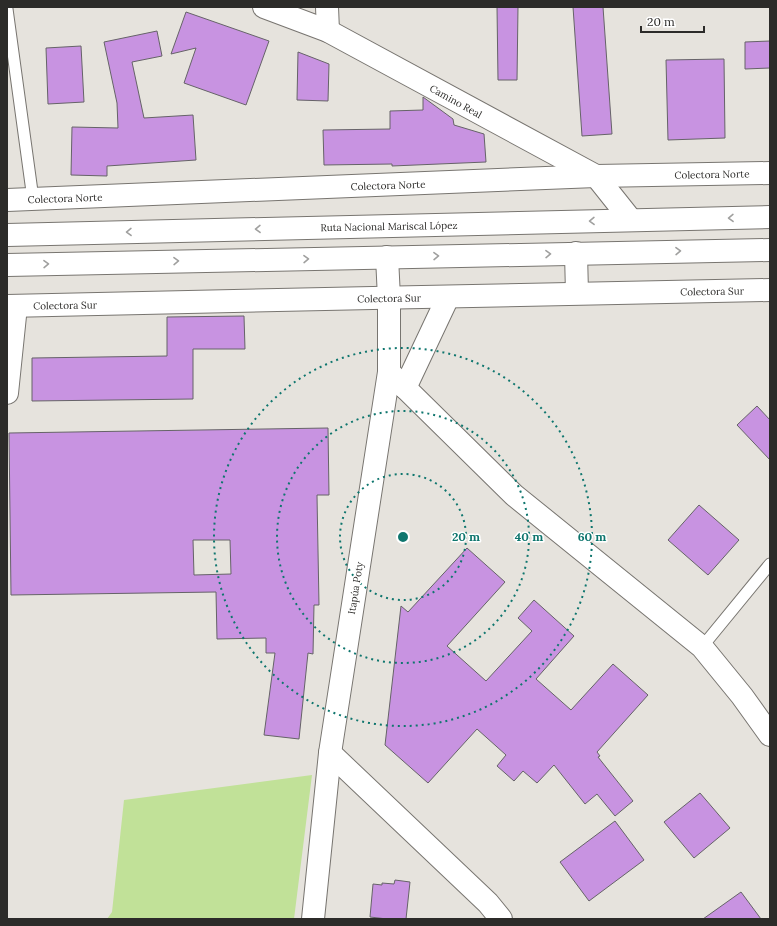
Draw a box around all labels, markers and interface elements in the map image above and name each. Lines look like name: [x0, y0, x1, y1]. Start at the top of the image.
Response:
scale bar: [641, 8, 704, 34]
text: 20 m: [647, 14, 675, 29]
street label: Camino Real: [427, 82, 484, 121]
street label: Colectora Norte: [674, 167, 750, 182]
street label: Colectora Norte: [350, 178, 426, 193]
street label: Colectora Norte: [27, 191, 103, 206]
one-way arrow: [728, 214, 734, 222]
one-way arrow: [589, 217, 595, 225]
street label: Ruta Nacional Mariscal López: [320, 219, 458, 234]
one-way arrow: [255, 225, 261, 234]
one-way arrow: [126, 228, 132, 237]
one-way arrow: [675, 247, 681, 255]
one-way arrow: [545, 250, 551, 258]
one-way arrow: [433, 252, 439, 260]
one-way arrow: [303, 255, 309, 263]
one-way arrow: [173, 257, 179, 265]
one-way arrow: [43, 260, 49, 268]
street label: Colectora Sur: [680, 284, 745, 299]
street label: Colectora Sur: [357, 291, 422, 306]
street label: Colectora Sur: [33, 298, 98, 313]
text: 20 m: [452, 529, 480, 544]
text: 40 m: [515, 529, 543, 544]
text: 60 m: [578, 529, 606, 544]
centre of rings: [396, 530, 410, 544]
street label: Itapúa Poty: [345, 560, 366, 615]

